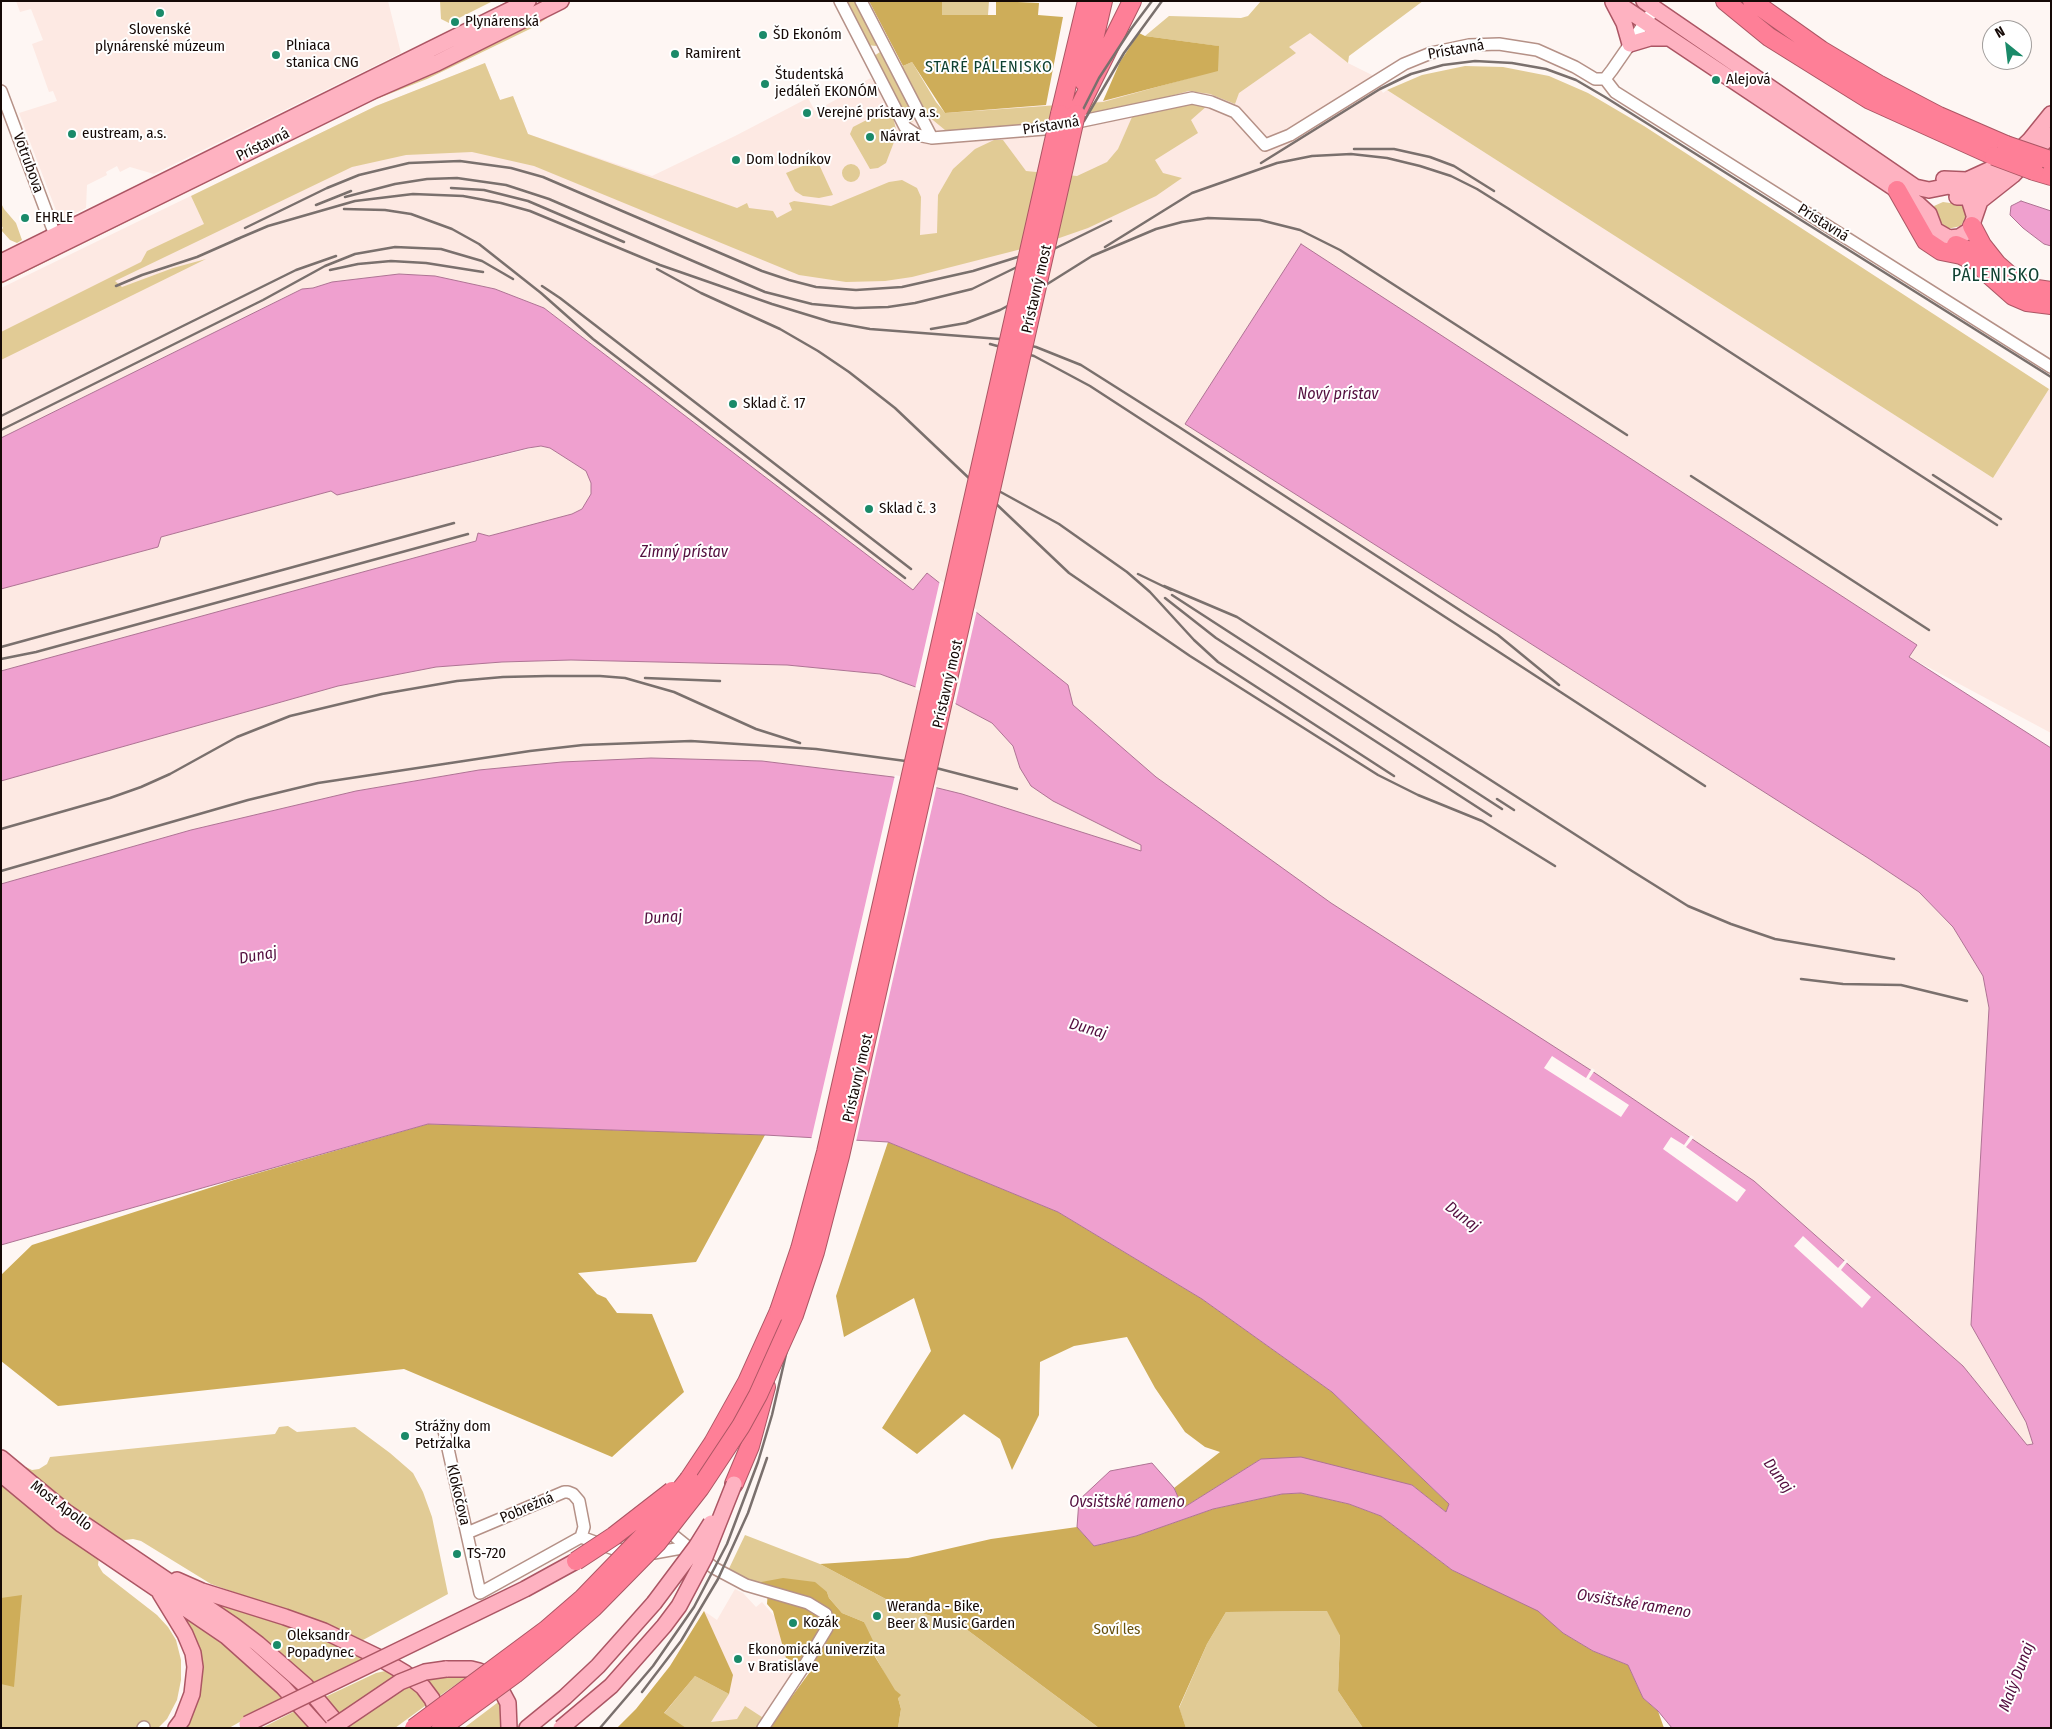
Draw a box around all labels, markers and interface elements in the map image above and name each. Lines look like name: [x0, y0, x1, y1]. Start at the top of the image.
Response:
marker: Slovenské plynárenské múzeum: [154, 7, 166, 19]
place label: Plynárenská: [465, 13, 539, 31]
marker: Plynárenská: [449, 16, 461, 28]
north arrow: [1982, 20, 2032, 70]
place label: Slovenské plynárenské múzeum: [95, 21, 225, 56]
text: N: [1992, 23, 2008, 42]
place label: ŠD Ekonóm: [773, 26, 842, 44]
marker: ŠD Ekonóm: [757, 29, 769, 41]
street label: Prístavná: [1426, 36, 1486, 64]
place label: Plniaca stanica CNG: [286, 37, 359, 72]
place label: Ramirent: [685, 45, 741, 63]
marker: Ramirent: [669, 48, 681, 60]
marker: Plniaca stanica CNG: [270, 49, 282, 61]
district label: STARÉ PÁLENISKO: [923, 58, 1055, 78]
place label: Študentská jedáleň EKONÓM: [775, 66, 877, 101]
place label: Alejová: [1726, 71, 1771, 89]
marker: Alejová: [1710, 74, 1722, 86]
marker: Študentská jedáleň EKONÓM: [759, 78, 771, 90]
place label: Verejné prístavy a.s.: [817, 104, 939, 122]
marker: Verejné prístavy a.s.: [801, 107, 813, 119]
street label: Prístavná: [1022, 113, 1080, 139]
street label: Prístavná: [234, 124, 292, 166]
place label: eustream, a.s.: [82, 125, 166, 143]
marker: eustream, a.s.: [66, 128, 78, 140]
place label: Návrat: [880, 128, 920, 146]
street label: Votrubova: [9, 130, 47, 196]
marker: Návrat: [864, 131, 876, 143]
place label: Dom lodníkov: [746, 151, 831, 169]
marker: Dom lodníkov: [730, 154, 742, 166]
street label: Prístavná: [1794, 200, 1852, 246]
place label: EHRLE: [35, 209, 73, 227]
marker: EHRLE: [19, 212, 31, 224]
street label: Prístavný most: [1018, 243, 1056, 335]
district label: PÁLENISKO: [1951, 265, 2041, 287]
water label: Nový prístav: [1298, 385, 1378, 405]
place label: Sklad č. 17: [743, 395, 805, 413]
marker: Sklad č. 17: [727, 398, 739, 410]
place label: Sklad č. 3: [879, 500, 936, 518]
marker: Sklad č. 3: [863, 503, 875, 515]
water label: Zimný prístav: [640, 543, 728, 563]
street label: Prístavný most: [929, 638, 967, 730]
water label: Dunaj: [643, 907, 683, 929]
water label: Dunaj: [237, 943, 279, 969]
water label: Dunaj: [1067, 1014, 1109, 1044]
street label: Prístavný most: [839, 1032, 877, 1124]
water label: Dunaj: [1441, 1198, 1483, 1236]
place label: Strážny dom Petržalka: [415, 1418, 491, 1453]
marker: Strážny dom Petržalka: [399, 1430, 411, 1442]
water label: Dunaj: [1759, 1455, 1797, 1497]
street label: Klokočova: [442, 1463, 474, 1527]
street label: Most Apollo: [26, 1477, 96, 1535]
street label: Pobrežná: [497, 1489, 557, 1527]
water label: Ovsištské rameno: [1069, 1493, 1185, 1513]
place label: TS-720: [467, 1545, 506, 1563]
marker: TS-720: [451, 1548, 463, 1560]
water label: Ovsištské rameno: [1575, 1585, 1693, 1623]
place label: Weranda - Bike, Beer & Music Garden: [887, 1598, 1015, 1633]
marker: Weranda - Bike, Beer & Music Garden: [871, 1610, 883, 1622]
place label: Kozák: [803, 1614, 839, 1632]
marker: Kozák: [787, 1617, 799, 1629]
park label: Soví les: [1094, 1621, 1140, 1639]
place label: Oleksandr Popadynec: [287, 1627, 354, 1662]
marker: Oleksandr Popadynec: [271, 1639, 283, 1651]
water label: Malý Dunaj: [1995, 1640, 2039, 1714]
place label: Ekonomická univerzita v Bratislave: [748, 1641, 885, 1676]
marker: Ekonomická univerzita v Bratislave: [732, 1653, 744, 1665]

